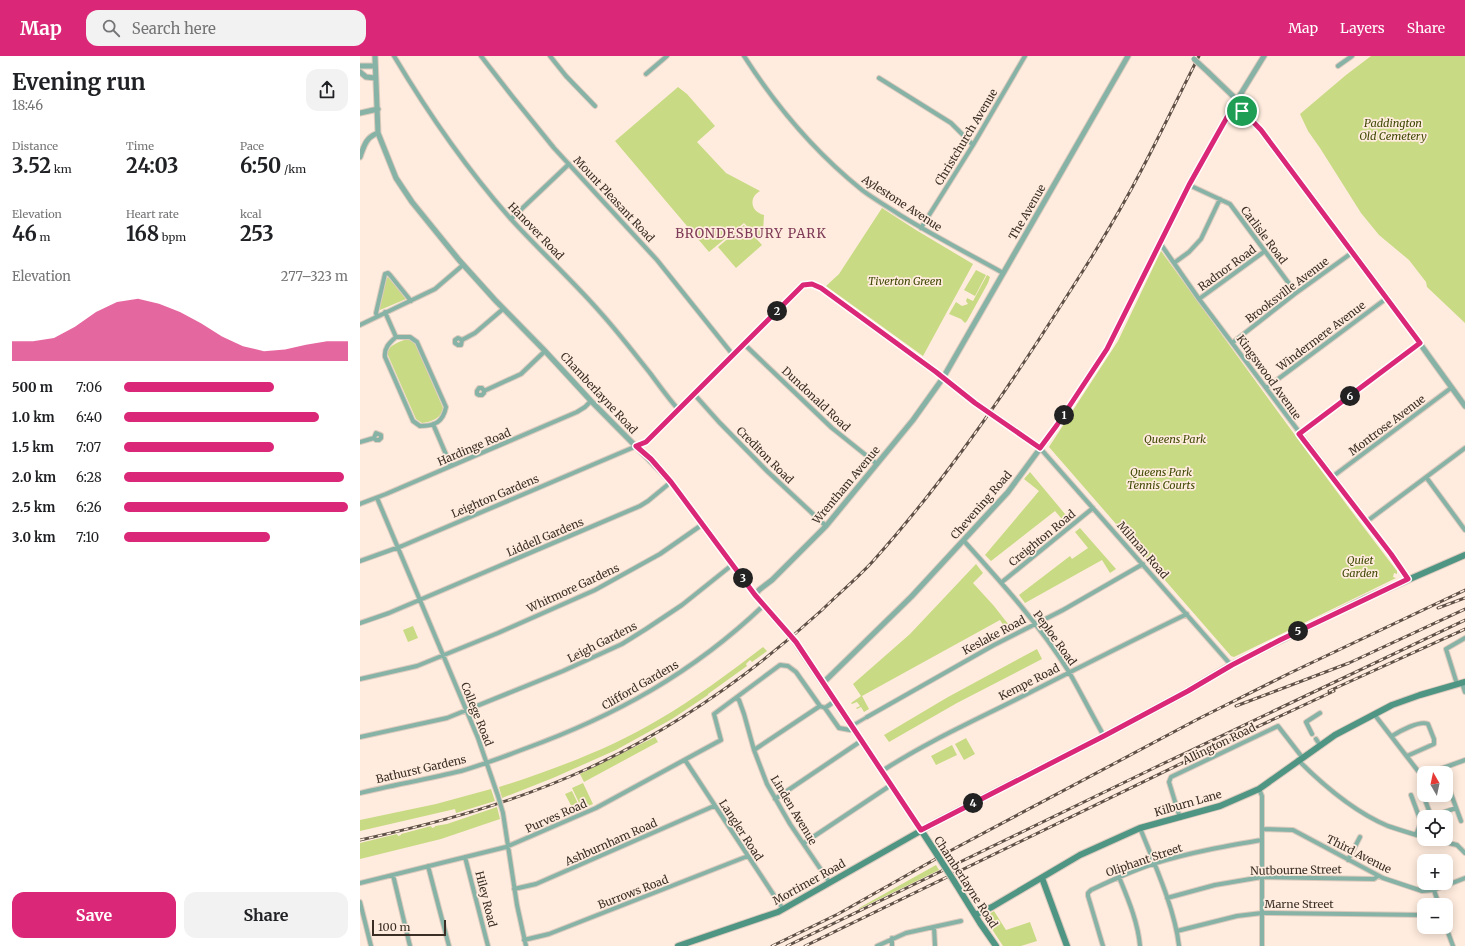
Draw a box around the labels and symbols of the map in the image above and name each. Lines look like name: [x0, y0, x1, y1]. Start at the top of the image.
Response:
street label: Christchurch Avenue: [932, 86, 1001, 188]
pin: [1225, 94, 1259, 128]
park label: Paddington Old Cemetery: [1359, 116, 1427, 143]
street label: Mount Pleasant Road: [571, 153, 658, 245]
street label: Aylestone Avenue: [859, 171, 945, 234]
street label: The Avenue: [1005, 181, 1049, 242]
street label: Hanover Road: [505, 199, 567, 263]
street label: Carlisle Road: [1238, 203, 1290, 267]
district label: BRONDESBURY PARK: [675, 225, 827, 242]
street label: Radnor Road: [1195, 242, 1259, 294]
street label: Brooksville Avenue: [1243, 254, 1332, 326]
park label: Tiverton Green: [868, 274, 942, 288]
street label: Windermere Avenue: [1273, 298, 1368, 375]
pin: 2: [767, 301, 787, 321]
street label: Kingswood Avenue: [1234, 332, 1305, 422]
street label: Chamberlayne Road: [558, 349, 641, 437]
street label: Dundonald Road: [779, 364, 853, 434]
pin: 6: [1340, 386, 1360, 406]
street label: Montrose Avenue: [1346, 392, 1428, 458]
pin: 1: [1054, 405, 1074, 425]
street label: Crediton Road: [734, 424, 797, 487]
street label: Hardinge Road: [435, 425, 513, 469]
park label: Queens Park: [1144, 432, 1206, 446]
street label: Wrentham Avenue: [809, 443, 883, 528]
park label: Queens Park Tennis Courts: [1127, 465, 1195, 492]
street label: Chevening Road: [947, 468, 1015, 542]
street label: Leighton Gardens: [449, 471, 541, 521]
street label: Creighton Road: [1006, 507, 1078, 569]
street label: Liddell Gardens: [504, 514, 586, 560]
street label: Milman Road: [1114, 519, 1172, 582]
park label: Quiet Garden: [1342, 553, 1378, 580]
street label: Whitmore Gardens: [524, 560, 621, 616]
pin: 3: [733, 568, 753, 588]
street label: Peploe Road: [1030, 608, 1080, 668]
street label: Keslake Road: [960, 612, 1028, 658]
street label: Leigh Gardens: [565, 618, 639, 666]
pin: 5: [1288, 621, 1308, 641]
street label: Clifford Gardens: [599, 657, 681, 713]
street label: Kempe Road: [996, 661, 1062, 703]
street label: College Road: [458, 680, 496, 748]
street label: Allington Road: [1179, 720, 1258, 768]
street label: Bathurst Gardens: [374, 752, 468, 786]
north arrow: [1417, 766, 1453, 802]
street label: Linden Avenue: [768, 773, 820, 847]
street label: Kilburn Lane: [1153, 787, 1223, 819]
pin: 4: [963, 793, 983, 813]
street label: Purves Road: [523, 796, 589, 836]
street label: Langler Road: [716, 797, 766, 864]
street label: Ashburnham Road: [562, 815, 660, 869]
street label: Third Avenue: [1324, 832, 1394, 876]
street label: Chamberlayne Road: [931, 834, 1001, 931]
street label: Oliphant Street: [1104, 840, 1185, 880]
street label: Mortimer Road: [770, 856, 848, 908]
street label: Nutbourne Street: [1250, 862, 1343, 878]
street label: Hiley Road: [472, 870, 500, 929]
street label: Burrows Road: [596, 872, 671, 912]
street label: Marne Street: [1265, 897, 1334, 911]
scale bar: [372, 918, 446, 937]

